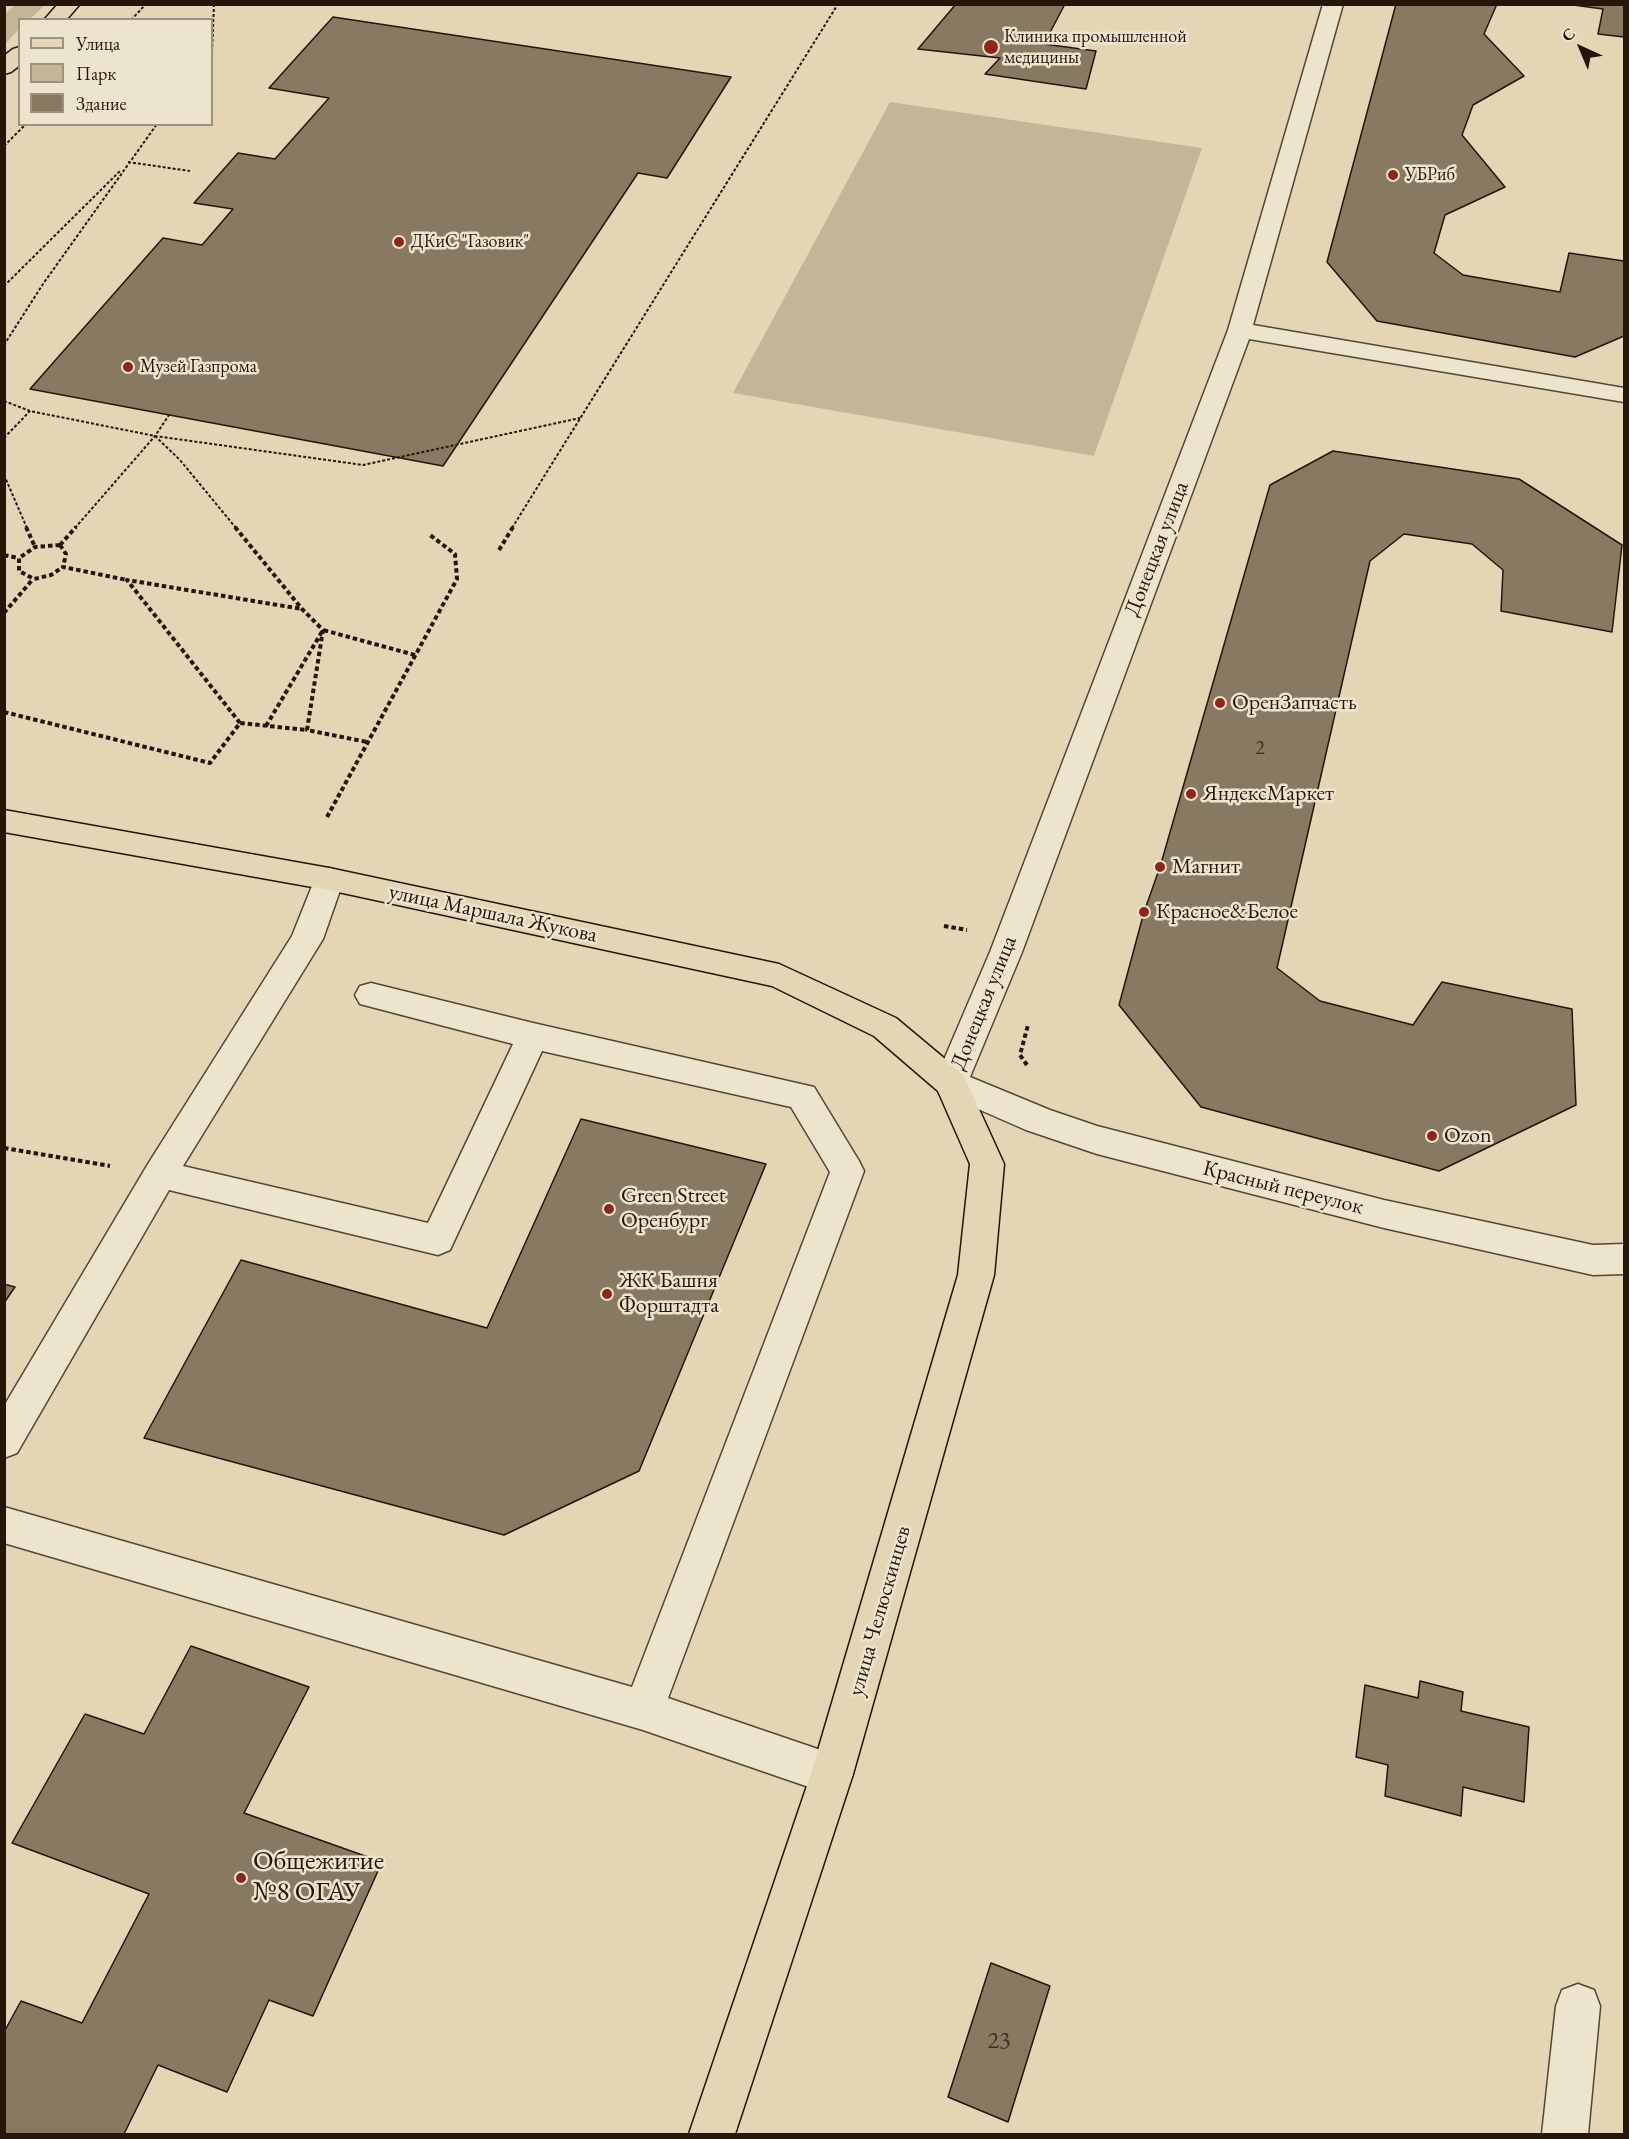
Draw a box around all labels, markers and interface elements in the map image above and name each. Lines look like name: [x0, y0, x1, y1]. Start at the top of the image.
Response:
legend: [18, 18, 213, 126]
north arrow: [1551, 18, 1611, 78]
text: С: [1557, 23, 1580, 46]
place label: Клиника промышленной медицины: [1004, 26, 1187, 68]
text: Улица: [76, 32, 120, 55]
marker: Клиника промышленной медицины: [982, 38, 1000, 56]
text: Парк: [76, 62, 116, 85]
text: Здание: [76, 92, 126, 115]
place label: УБРиб: [1405, 164, 1455, 186]
marker: УБРиб: [1386, 168, 1400, 182]
place label: ДКиC "Газовик": [411, 231, 529, 253]
marker: ДКиC "Газовик": [392, 235, 406, 249]
place label: Музей Газпрома: [140, 356, 257, 378]
marker: Музей Газпрома: [121, 360, 135, 374]
street label: Донецкая улица: [1119, 478, 1195, 620]
place label: ОренЗапчасть: [1232, 690, 1357, 716]
marker: ОренЗапчасть: [1213, 696, 1227, 710]
house number: 2: [1255, 737, 1265, 761]
place label: ЯндексМаркет: [1203, 781, 1334, 807]
marker: ЯндексМаркет: [1184, 787, 1198, 801]
place label: Магнит: [1172, 854, 1240, 880]
marker: Магнит: [1153, 860, 1167, 874]
street label: улица Маршала Жукова: [386, 879, 600, 949]
place label: Красное&Белое: [1156, 899, 1298, 925]
marker: Красное&Белое: [1137, 905, 1151, 919]
street label: Донецкая улица: [945, 932, 1023, 1074]
place label: Ozon: [1444, 1123, 1492, 1149]
marker: Ozon: [1425, 1129, 1439, 1143]
street label: Красный переулок: [1200, 1155, 1366, 1221]
place label: Green Street Оренбург: [621, 1183, 726, 1234]
marker: Green Street Оренбург: [602, 1202, 616, 1216]
place label: ЖК Башня Форштадта: [619, 1268, 719, 1320]
marker: ЖК Башня Форштадта: [600, 1287, 614, 1301]
street label: улица Челюскинцев: [843, 1523, 917, 1699]
place label: Общежитие №8 ОГАУ: [253, 1846, 384, 1909]
marker: Общежитие №8 ОГАУ: [234, 1871, 248, 1885]
house number: 23: [987, 2027, 1011, 2055]

